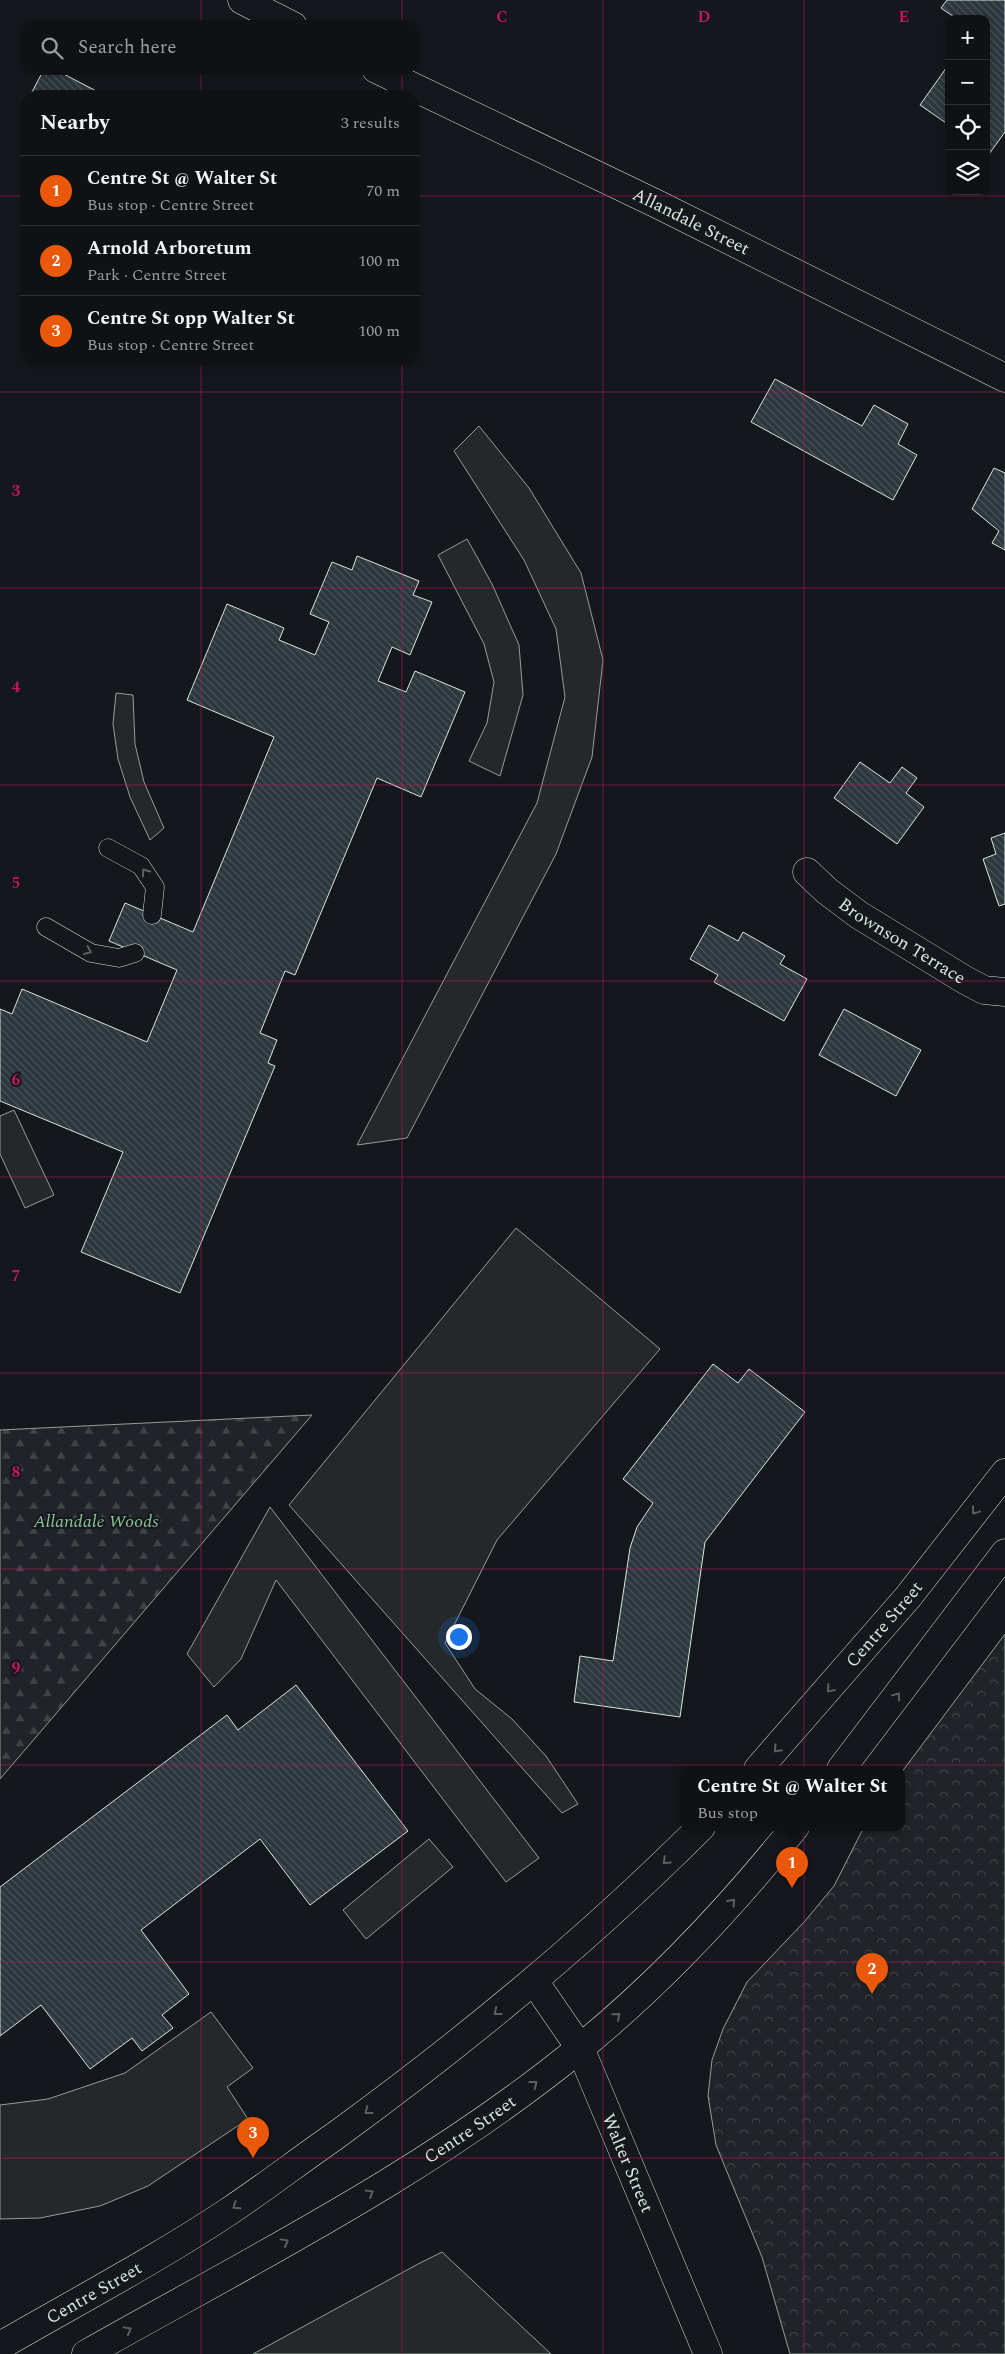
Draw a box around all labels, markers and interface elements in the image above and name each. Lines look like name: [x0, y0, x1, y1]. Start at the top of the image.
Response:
text: C: [496, 5, 508, 29]
text: D: [698, 5, 711, 29]
text: E: [899, 5, 909, 29]
map controls: [945, 15, 990, 195]
button: +: [945, 15, 990, 60]
search box: [20, 20, 420, 75]
text: Search here: [78, 33, 177, 62]
icon: search: [38, 34, 66, 62]
button: −: [945, 60, 990, 105]
button: locate: [945, 105, 990, 150]
text: Nearby: [40, 107, 110, 139]
text: 3 results: [341, 111, 400, 135]
button: layers: [945, 150, 990, 195]
text: Centre St @ Walter St: [87, 164, 277, 193]
text: 1: [52, 179, 60, 203]
text: 70 m: [366, 179, 400, 203]
street label: Allandale Street: [628, 181, 754, 262]
text: Bus stop · Centre Street: [87, 193, 254, 217]
text: Arnold Arboretum: [87, 234, 252, 263]
text: 2: [52, 249, 60, 273]
text: 100 m: [358, 249, 400, 273]
text: Park · Centre Street: [87, 263, 227, 287]
text: Centre St opp Walter St: [87, 304, 295, 333]
text: 3: [52, 319, 60, 343]
text: 100 m: [358, 319, 400, 343]
text: Bus stop · Centre Street: [87, 333, 254, 357]
text: 3: [12, 479, 21, 503]
text: 4: [12, 675, 21, 699]
one-way arrow: [142, 869, 151, 878]
text: 5: [12, 871, 20, 895]
street label: Brownson Terrace: [833, 891, 971, 991]
one-way arrow: [83, 944, 92, 955]
text: 6: [12, 1068, 21, 1092]
text: 7: [12, 1264, 21, 1288]
text: 8: [12, 1460, 21, 1484]
one-way arrow: [973, 1505, 981, 1514]
park label: Allandale Woods: [32, 1508, 159, 1535]
street label: Centre Street: [839, 1575, 929, 1673]
your location: [446, 1624, 472, 1650]
text: 9: [12, 1656, 21, 1680]
one-way arrow: [827, 1683, 835, 1692]
one-way arrow: [891, 1692, 900, 1702]
one-way arrow: [774, 1743, 783, 1752]
popup: [680, 1766, 905, 1831]
text: Centre St @ Walter St: [697, 1772, 888, 1801]
text: Bus stop: [697, 1801, 758, 1825]
pin: 1: [776, 1847, 808, 1888]
one-way arrow: [663, 1855, 672, 1864]
one-way arrow: [726, 1898, 735, 1907]
pin: 2: [856, 1953, 888, 1994]
one-way arrow: [494, 2006, 503, 2014]
one-way arrow: [611, 2013, 620, 2022]
one-way arrow: [528, 2081, 537, 2089]
street label: Centre Street: [418, 2088, 522, 2170]
one-way arrow: [364, 2105, 374, 2114]
street label: Walter Street: [595, 2109, 661, 2217]
pin: 3: [237, 2117, 269, 2158]
one-way arrow: [364, 2190, 373, 2200]
one-way arrow: [233, 2200, 242, 2209]
one-way arrow: [280, 2238, 289, 2248]
street label: Centre Street: [41, 2255, 147, 2331]
one-way arrow: [123, 2326, 132, 2336]

